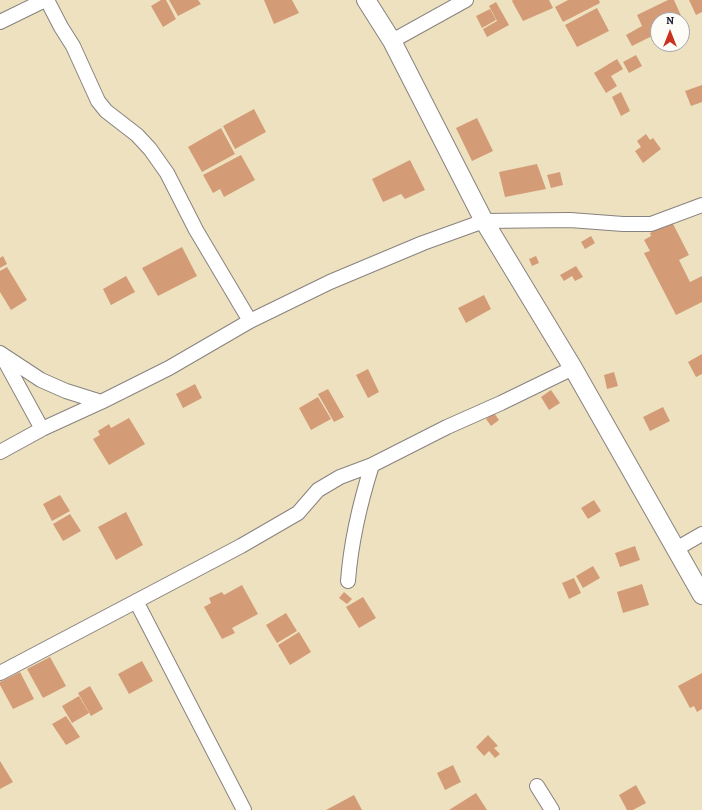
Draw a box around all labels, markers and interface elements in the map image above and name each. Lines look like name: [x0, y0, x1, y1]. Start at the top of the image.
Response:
north arrow: [650, 12, 690, 52]
text: N: [666, 13, 674, 28]

